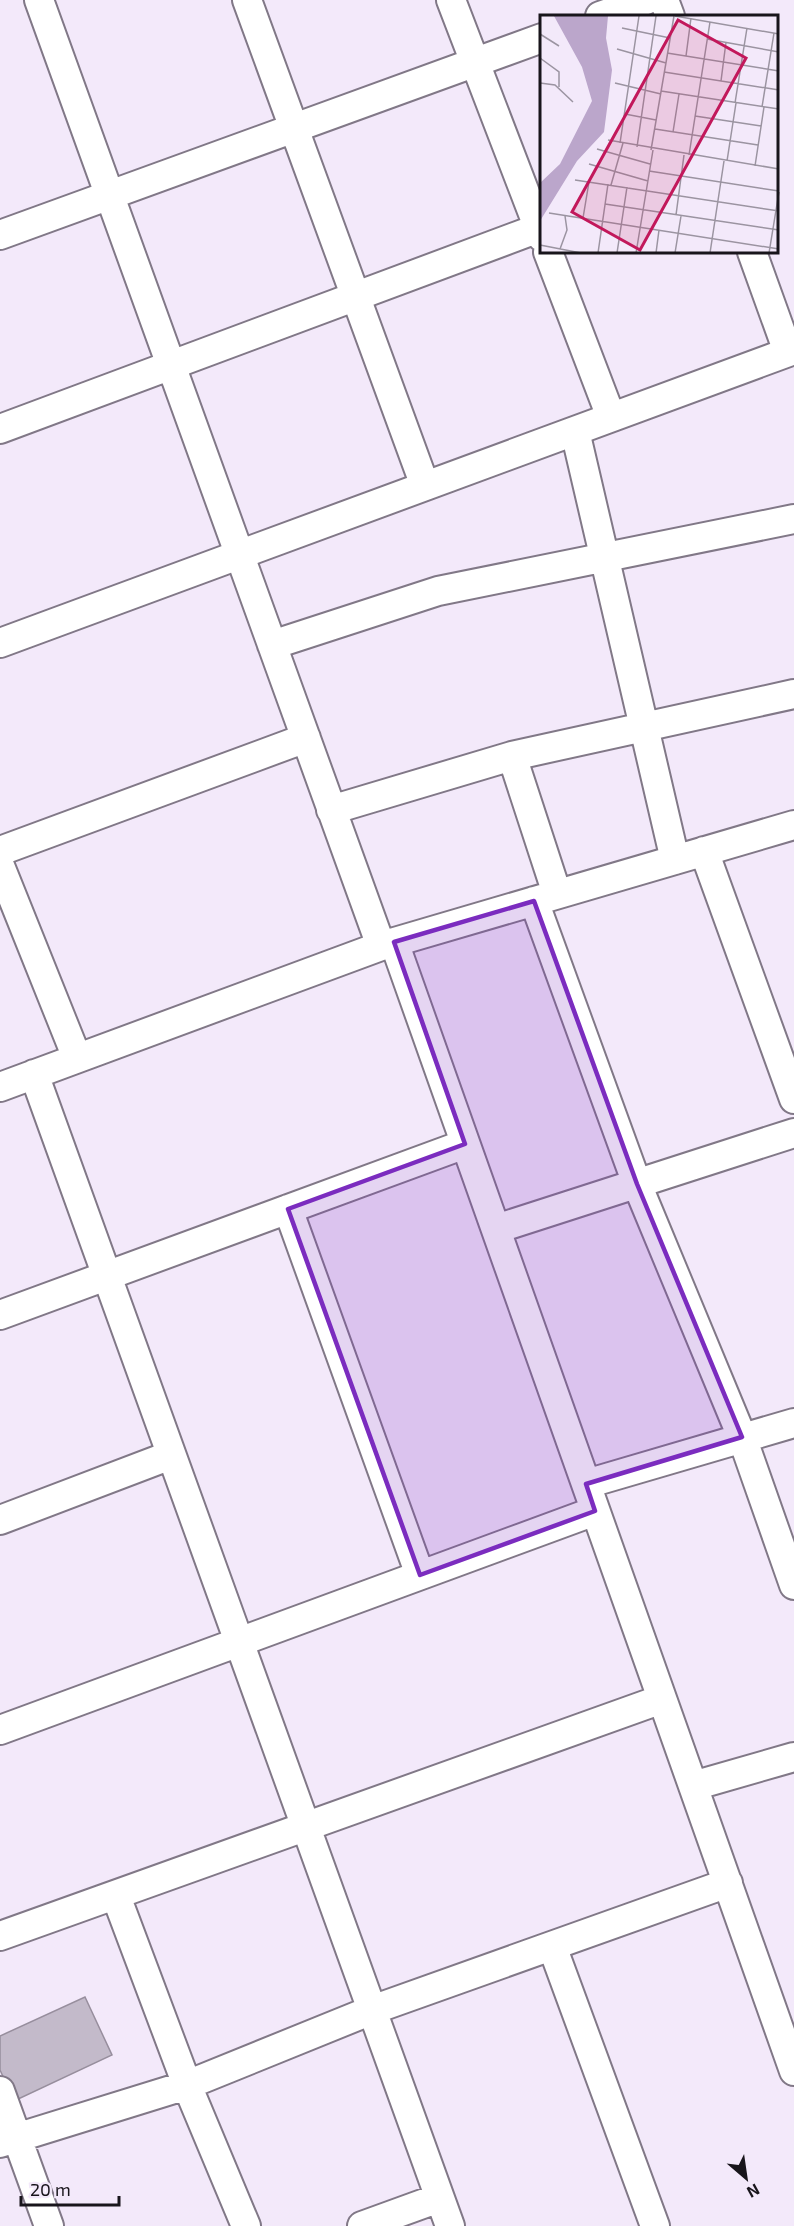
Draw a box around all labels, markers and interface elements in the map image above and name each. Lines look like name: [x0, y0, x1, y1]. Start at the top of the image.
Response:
inset map: [540, 15, 779, 254]
north arrow: [716, 2148, 776, 2208]
scale bar: [21, 2169, 118, 2207]
text: 20 m: [30, 2178, 71, 2200]
text: N: [744, 2180, 763, 2203]

